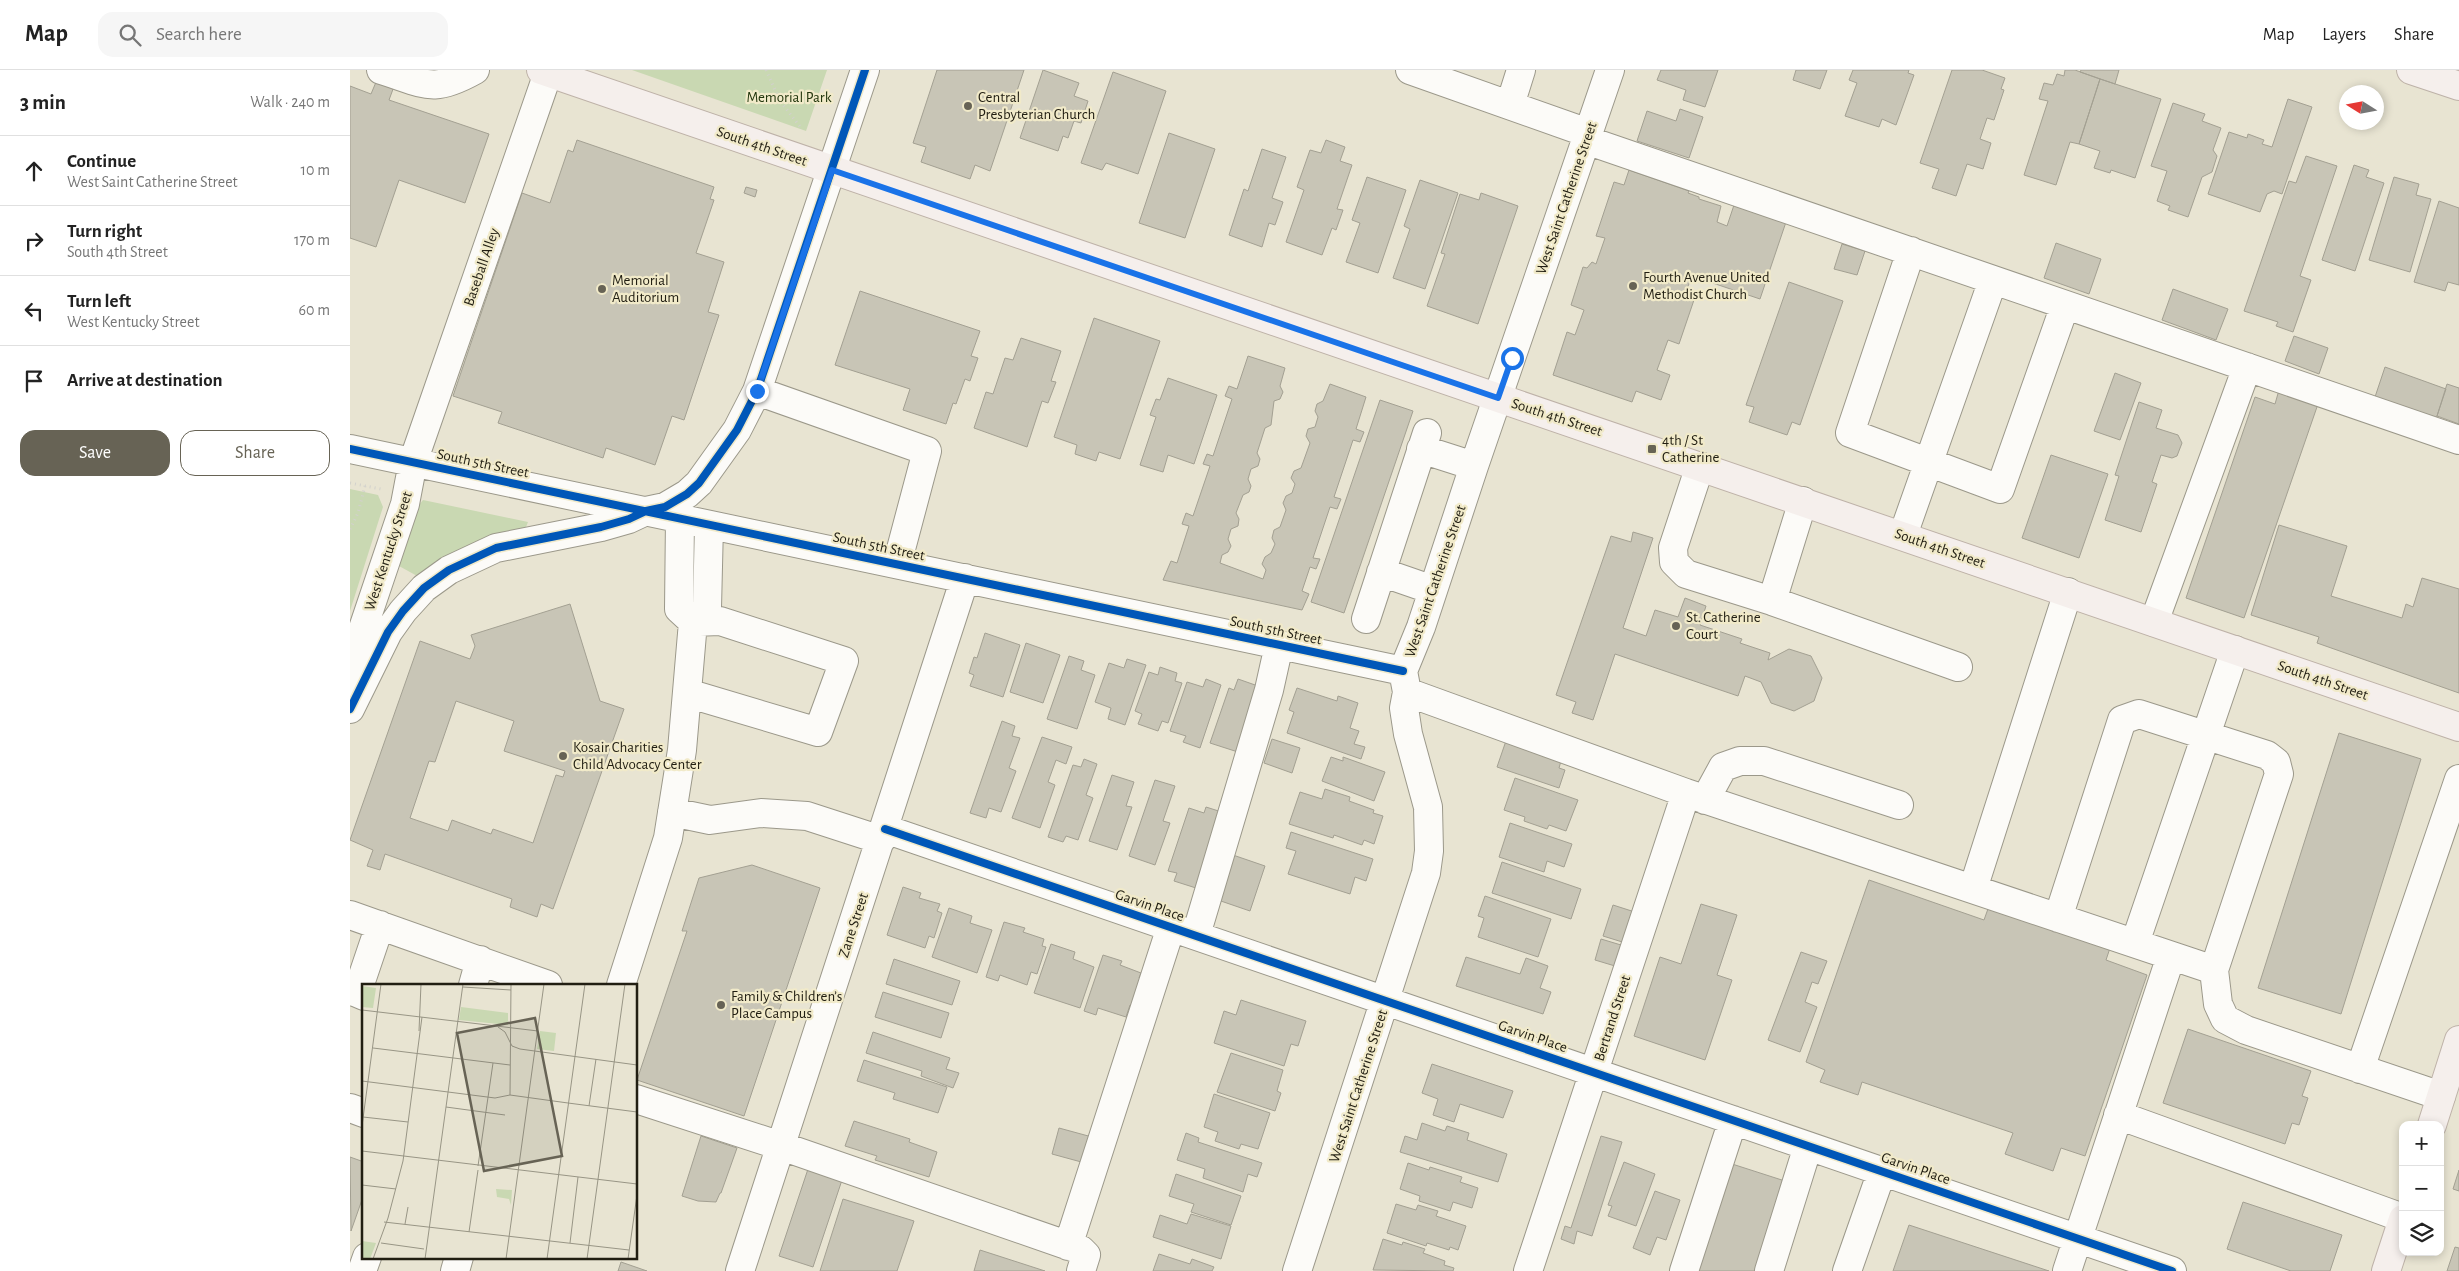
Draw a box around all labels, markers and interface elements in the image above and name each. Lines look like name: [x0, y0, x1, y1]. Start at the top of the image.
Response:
search box: [98, 12, 448, 57]
icon: search: [116, 21, 144, 49]
text: Map: [25, 22, 68, 46]
text: Search here: [156, 25, 242, 44]
text: Map: [2263, 26, 2294, 44]
text: Layers: [2322, 26, 2366, 44]
text: Share: [2394, 26, 2434, 44]
north arrow: [2339, 85, 2384, 130]
park label: Memorial Park: [746, 90, 832, 105]
place label: Central Presbyterian Church: [978, 90, 1095, 122]
text: 3 min: [20, 92, 66, 113]
text: Walk · 240 m: [250, 94, 330, 110]
marker: Central Presbyterian Church: [962, 100, 974, 112]
street label: West Saint Catherine Street: [1533, 120, 1600, 276]
street label: South 4th Street: [715, 124, 809, 169]
text: Continue: [67, 152, 136, 171]
icon: ahead: [20, 157, 48, 185]
text: 10 m: [301, 162, 330, 178]
text: West Saint Catherine Street: [67, 174, 238, 190]
text: Turn right: [67, 222, 142, 241]
street label: Baseball Alley: [461, 226, 502, 308]
icon: right: [20, 227, 48, 255]
text: 170 m: [294, 232, 330, 248]
text: South 4th Street: [67, 244, 168, 260]
place label: Fourth Avenue United Methodist Church: [1643, 270, 1770, 302]
place label: Memorial Auditorium: [612, 273, 679, 305]
marker: Fourth Avenue United Methodist Church: [1627, 280, 1639, 292]
marker: Memorial Auditorium: [596, 283, 608, 295]
text: Turn left: [67, 292, 131, 311]
icon: left: [20, 297, 48, 325]
text: 60 m: [299, 302, 330, 318]
text: West Kentucky Street: [67, 314, 199, 330]
route start: [1501, 347, 1524, 370]
icon: arrive: [20, 367, 48, 395]
text: Arrive at destination: [67, 371, 223, 390]
route end: [746, 380, 769, 403]
street label: South 4th Street: [1510, 396, 1604, 439]
button: Save: [20, 430, 170, 476]
button: Share: [180, 430, 330, 476]
place label: 4th / St Catherine: [1662, 433, 1719, 465]
marker: 4th / St Catherine: [1646, 443, 1658, 455]
street label: South 5th Street: [436, 446, 530, 481]
street label: West Kentucky Street: [362, 490, 415, 613]
street label: West Saint Catherine Street: [1402, 503, 1469, 659]
street label: South 4th Street: [1893, 526, 1987, 571]
street label: South 5th Street: [832, 529, 926, 564]
place label: St. Catherine Court: [1686, 610, 1761, 642]
street label: South 5th Street: [1229, 613, 1323, 648]
marker: St. Catherine Court: [1670, 620, 1682, 632]
street label: South 4th Street: [2276, 658, 2370, 703]
place label: Kosair Charities Child Advocacy Center: [573, 740, 702, 772]
marker: Kosair Charities Child Advocacy Center: [557, 750, 569, 762]
street label: Garvin Place: [1113, 887, 1186, 924]
street label: Zane Street: [836, 891, 871, 959]
street label: Bertrand Street: [1592, 973, 1633, 1063]
inset map: [362, 984, 638, 1258]
place label: Family & Children’s Place Campus: [731, 989, 842, 1021]
marker: Family & Children’s Place Campus: [715, 999, 727, 1011]
street label: West Saint Catherine Street: [1327, 1008, 1390, 1165]
street label: Garvin Place: [1496, 1018, 1569, 1055]
map controls: [2399, 1121, 2444, 1256]
button: +: [2399, 1121, 2444, 1166]
street label: Garvin Place: [1879, 1150, 1952, 1187]
button: −: [2399, 1166, 2444, 1211]
button: layers: [2399, 1211, 2444, 1256]

